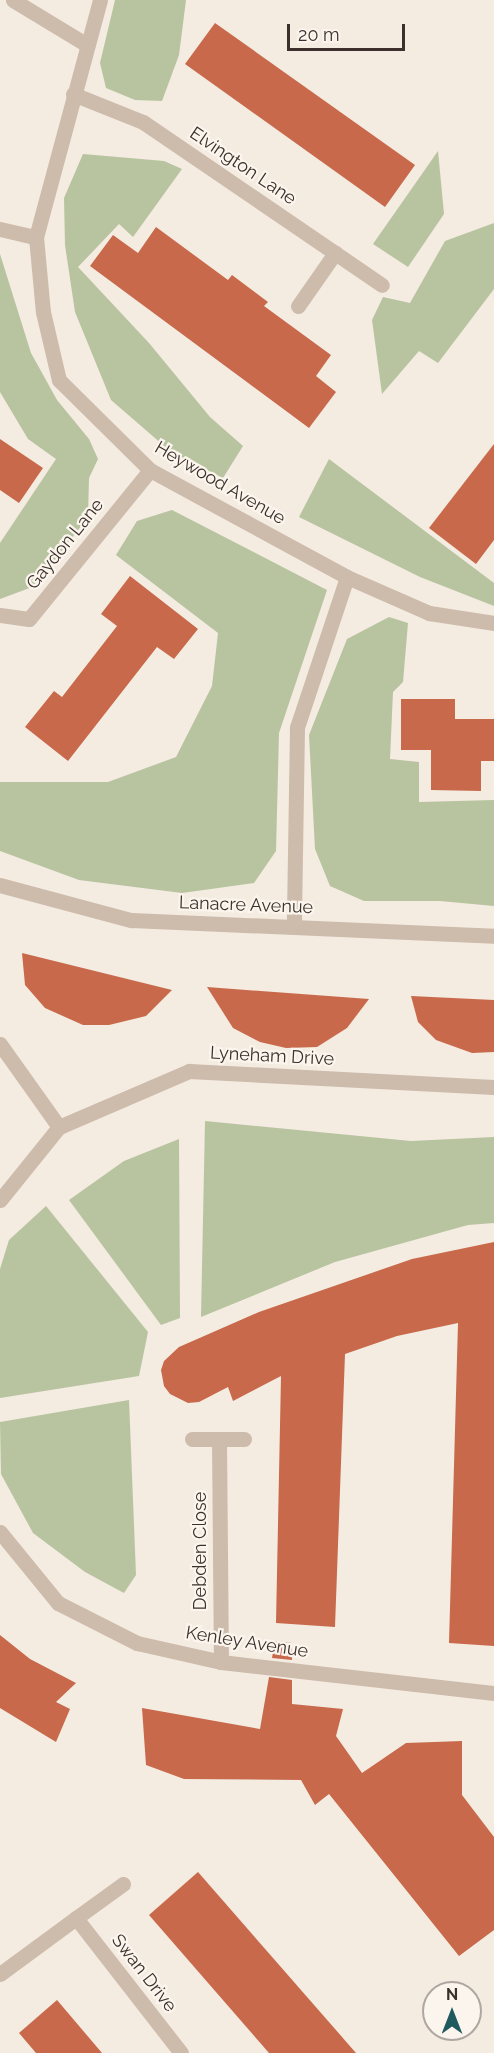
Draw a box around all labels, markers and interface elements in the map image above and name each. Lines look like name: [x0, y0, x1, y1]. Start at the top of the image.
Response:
scale bar: [290, 12, 408, 50]
text: 20 m: [298, 24, 340, 45]
street label: Elvington Lane: [186, 122, 300, 210]
street label: Heywood Avenue: [151, 437, 289, 529]
street label: Gaydon Lane: [22, 494, 108, 594]
street label: Lanacre Avenue: [178, 892, 314, 918]
street label: Lyneham Drive: [209, 1042, 335, 1070]
street label: Debden Close: [189, 1492, 211, 1610]
street label: Kenley Avenue: [184, 1622, 310, 1662]
street label: Swan Drive: [107, 1930, 181, 2016]
north arrow: [422, 1981, 482, 2041]
text: N: [446, 1985, 458, 2004]

